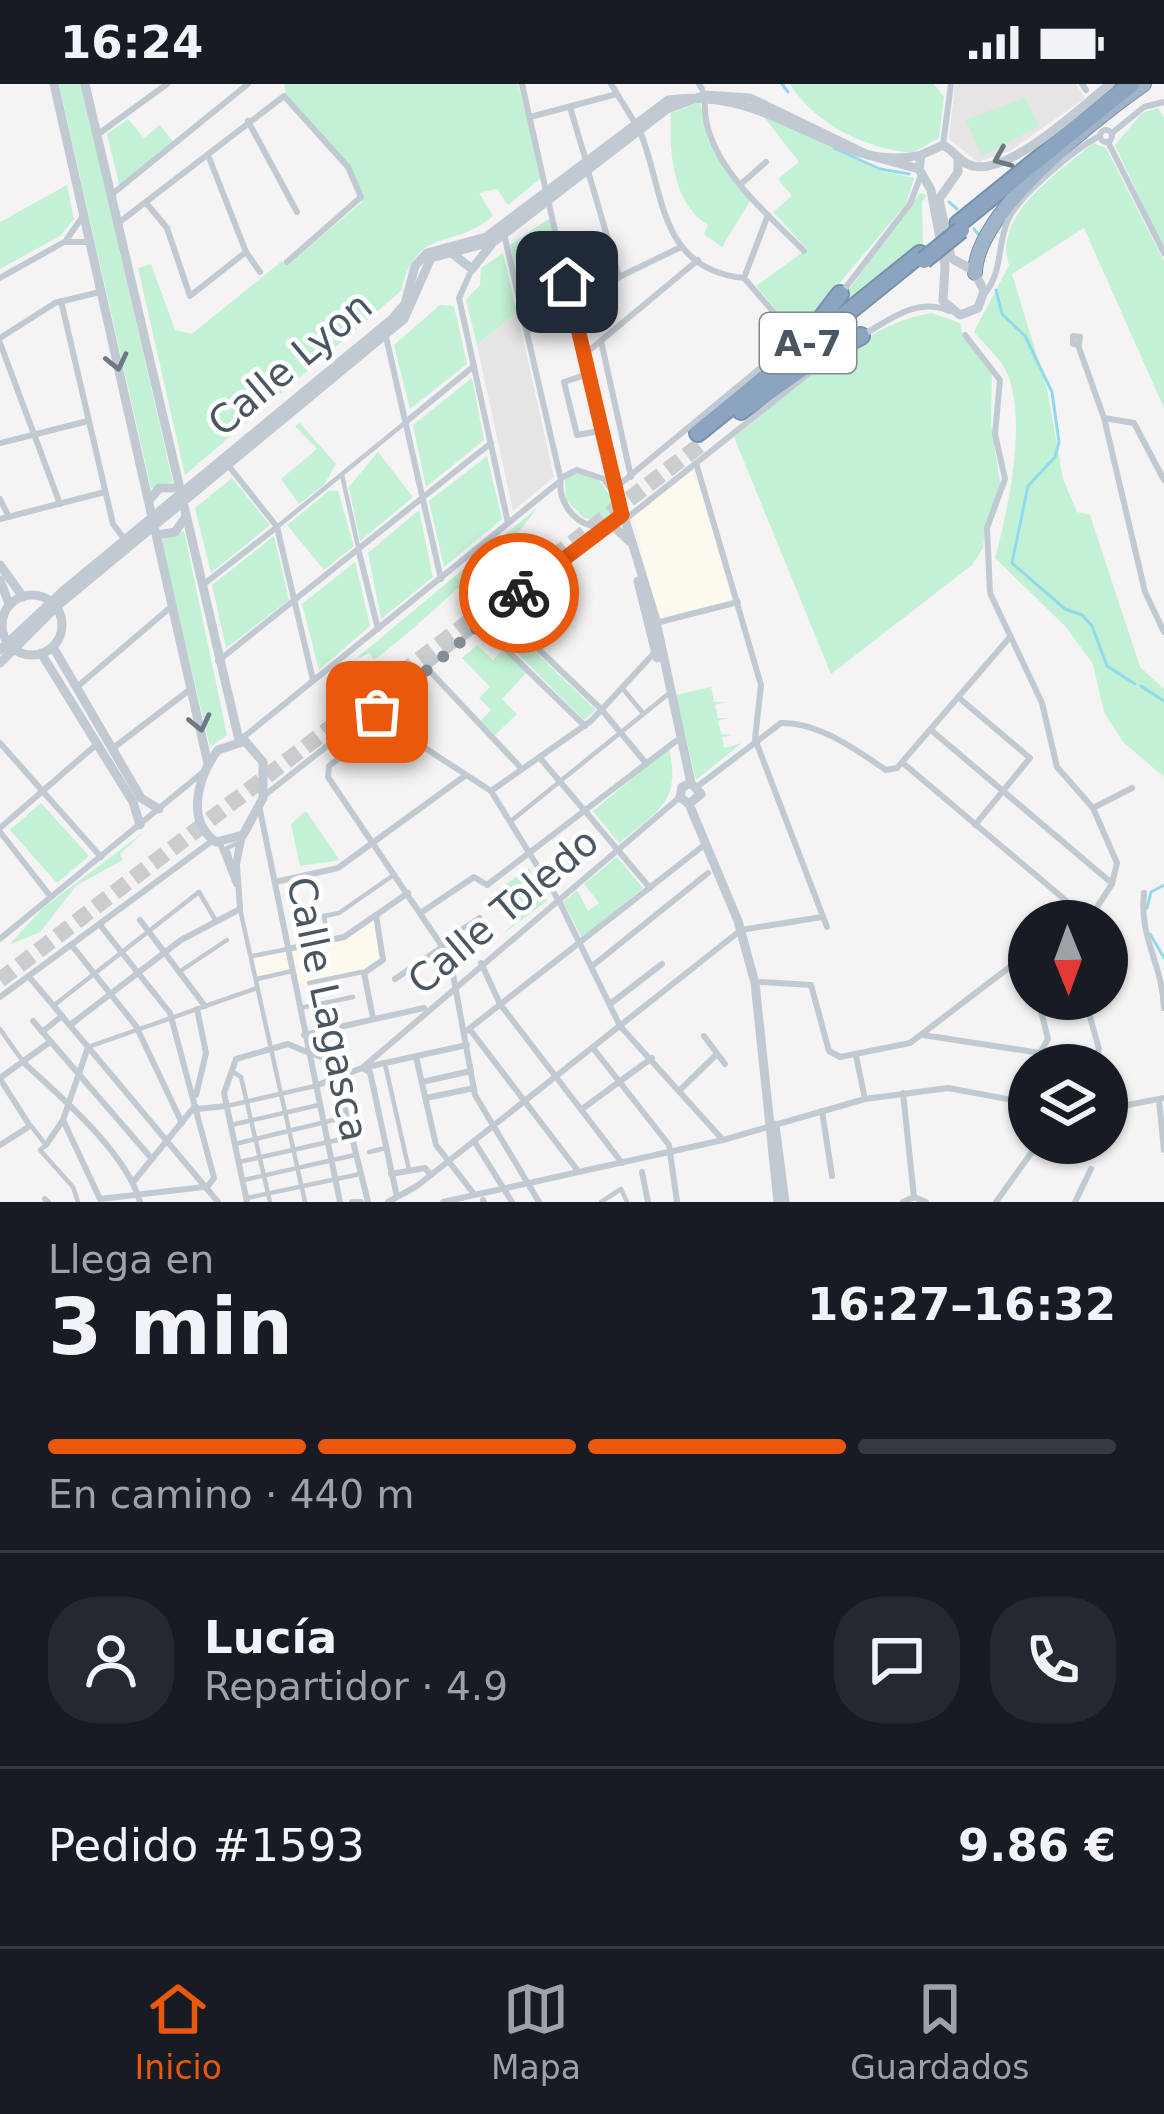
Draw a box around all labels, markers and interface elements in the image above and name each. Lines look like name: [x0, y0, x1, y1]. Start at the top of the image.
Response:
text: 16:24: [60, 16, 203, 69]
one-way arrow: [993, 144, 1014, 168]
pin: [516, 231, 618, 333]
icon: home: [534, 249, 600, 315]
street label: Calle Lyon: [199, 283, 381, 445]
road number: A-7: [760, 313, 856, 373]
one-way arrow: [104, 351, 129, 371]
courier: [459, 533, 579, 653]
icon: bike: [486, 560, 552, 626]
pin: [326, 661, 428, 763]
icon: bag: [344, 679, 410, 745]
one-way arrow: [187, 713, 212, 733]
street label: Calle Toledo: [399, 819, 607, 1003]
street label: Calle Lagasca: [278, 873, 378, 1145]
north arrow: [1008, 900, 1128, 1020]
map controls: [1008, 900, 1128, 1164]
button: layers: [1008, 1044, 1128, 1164]
text: Llega en: [48, 1237, 214, 1282]
text: 16:27–16:32: [807, 1278, 1116, 1331]
text: 3 min: [48, 1282, 293, 1372]
text: En camino · 440 m: [48, 1472, 415, 1517]
button: person: [48, 1597, 174, 1723]
button: chat: [834, 1597, 960, 1723]
button: phone: [990, 1597, 1116, 1723]
text: Lucía: [204, 1611, 337, 1664]
text: Repartidor · 4.9: [204, 1664, 508, 1709]
text: Pedido #1593: [48, 1819, 365, 1872]
text: 9.86 €: [958, 1819, 1116, 1872]
tab: Inicio: [135, 1976, 222, 2087]
tab: Mapa: [491, 1976, 581, 2087]
tab: Guardados: [850, 1976, 1029, 2087]

